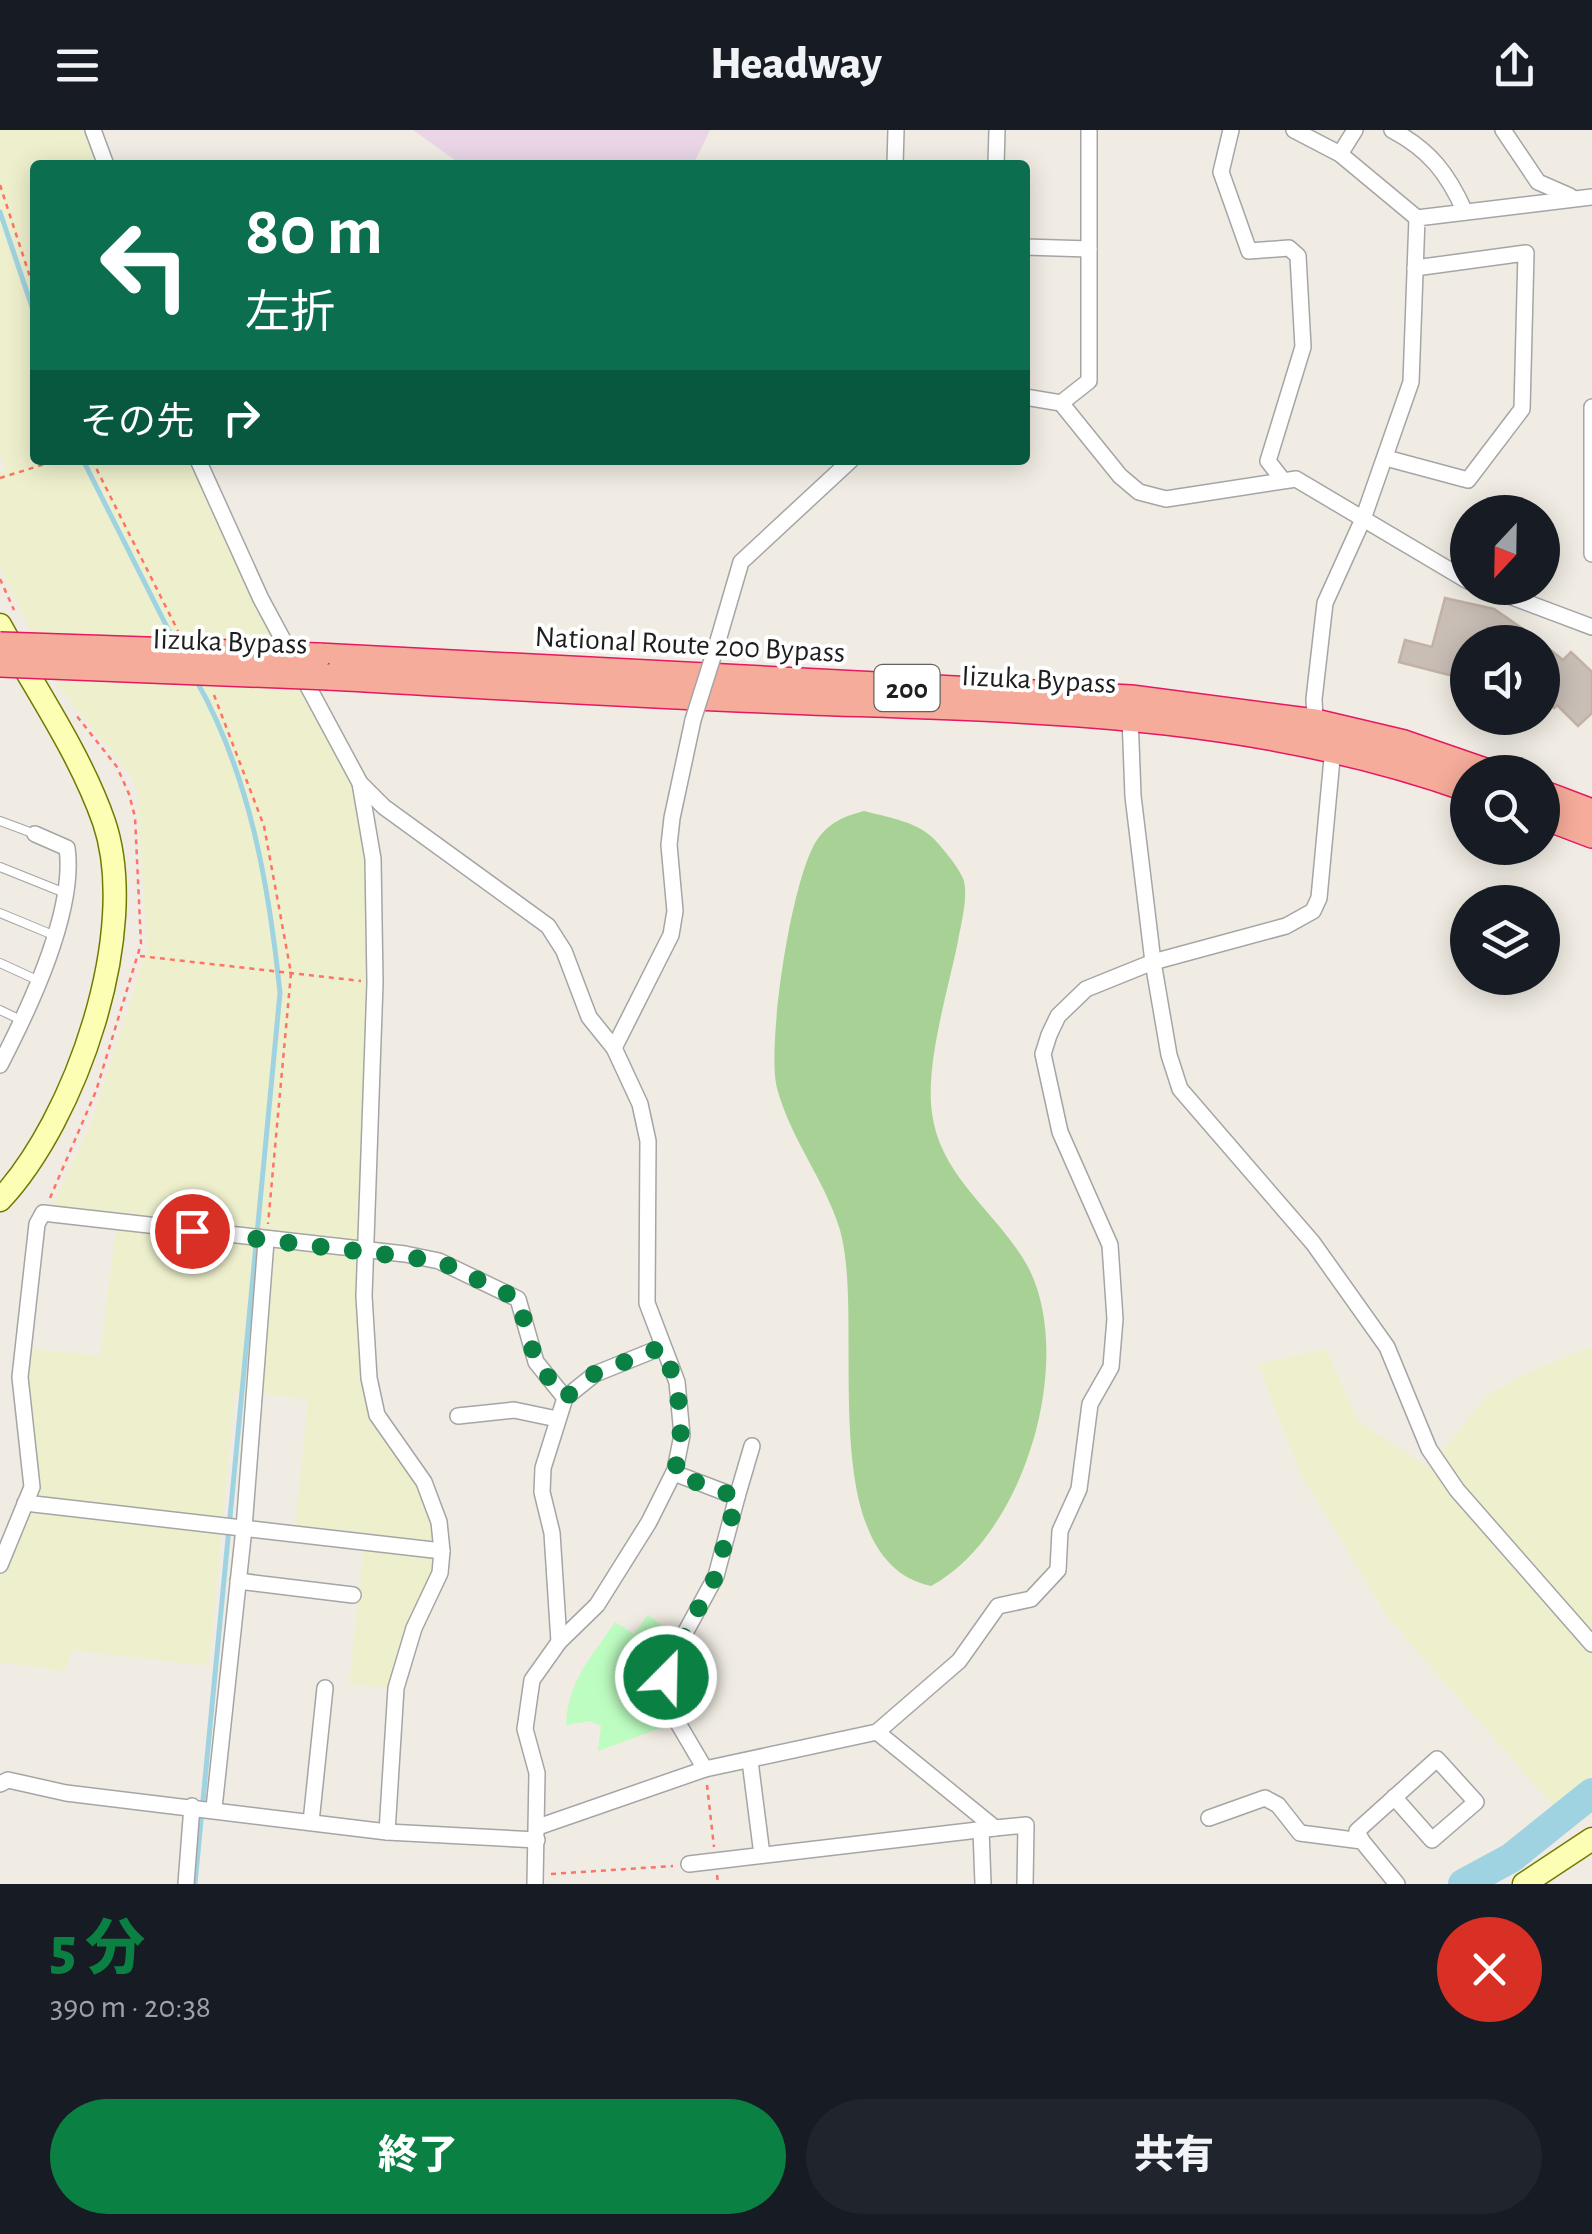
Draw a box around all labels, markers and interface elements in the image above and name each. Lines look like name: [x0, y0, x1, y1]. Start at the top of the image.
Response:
icon: menu: [50, 38, 105, 93]
icon: share: [1487, 38, 1542, 93]
text: Headway: [710, 42, 882, 87]
text: 80 m: [245, 197, 383, 267]
icon: left: [80, 200, 210, 330]
text: 左折: [245, 291, 335, 336]
icon: right: [214, 390, 269, 445]
text: その先: [80, 404, 194, 442]
north arrow: [1450, 495, 1560, 605]
map controls: [1450, 495, 1560, 995]
street label: National Route 200 Bypass: [534, 622, 846, 668]
street label: Iizuka Bypass: [152, 624, 308, 660]
button: sound: [1450, 625, 1560, 735]
street label: Iizuka Bypass: [961, 661, 1117, 699]
road number: 200: [874, 665, 940, 711]
button: search: [1450, 755, 1560, 865]
button: layers: [1450, 885, 1560, 995]
pin: [150, 1189, 235, 1274]
icon: arrive: [165, 1204, 220, 1259]
position arrow: [614, 1625, 718, 1729]
button: close: [1437, 1917, 1542, 2022]
text: 5 分: [50, 1920, 145, 1980]
text: 390 m · 20:38: [50, 1991, 211, 2023]
button: 終了: [50, 2099, 786, 2214]
button: 共有: [806, 2099, 1542, 2214]

